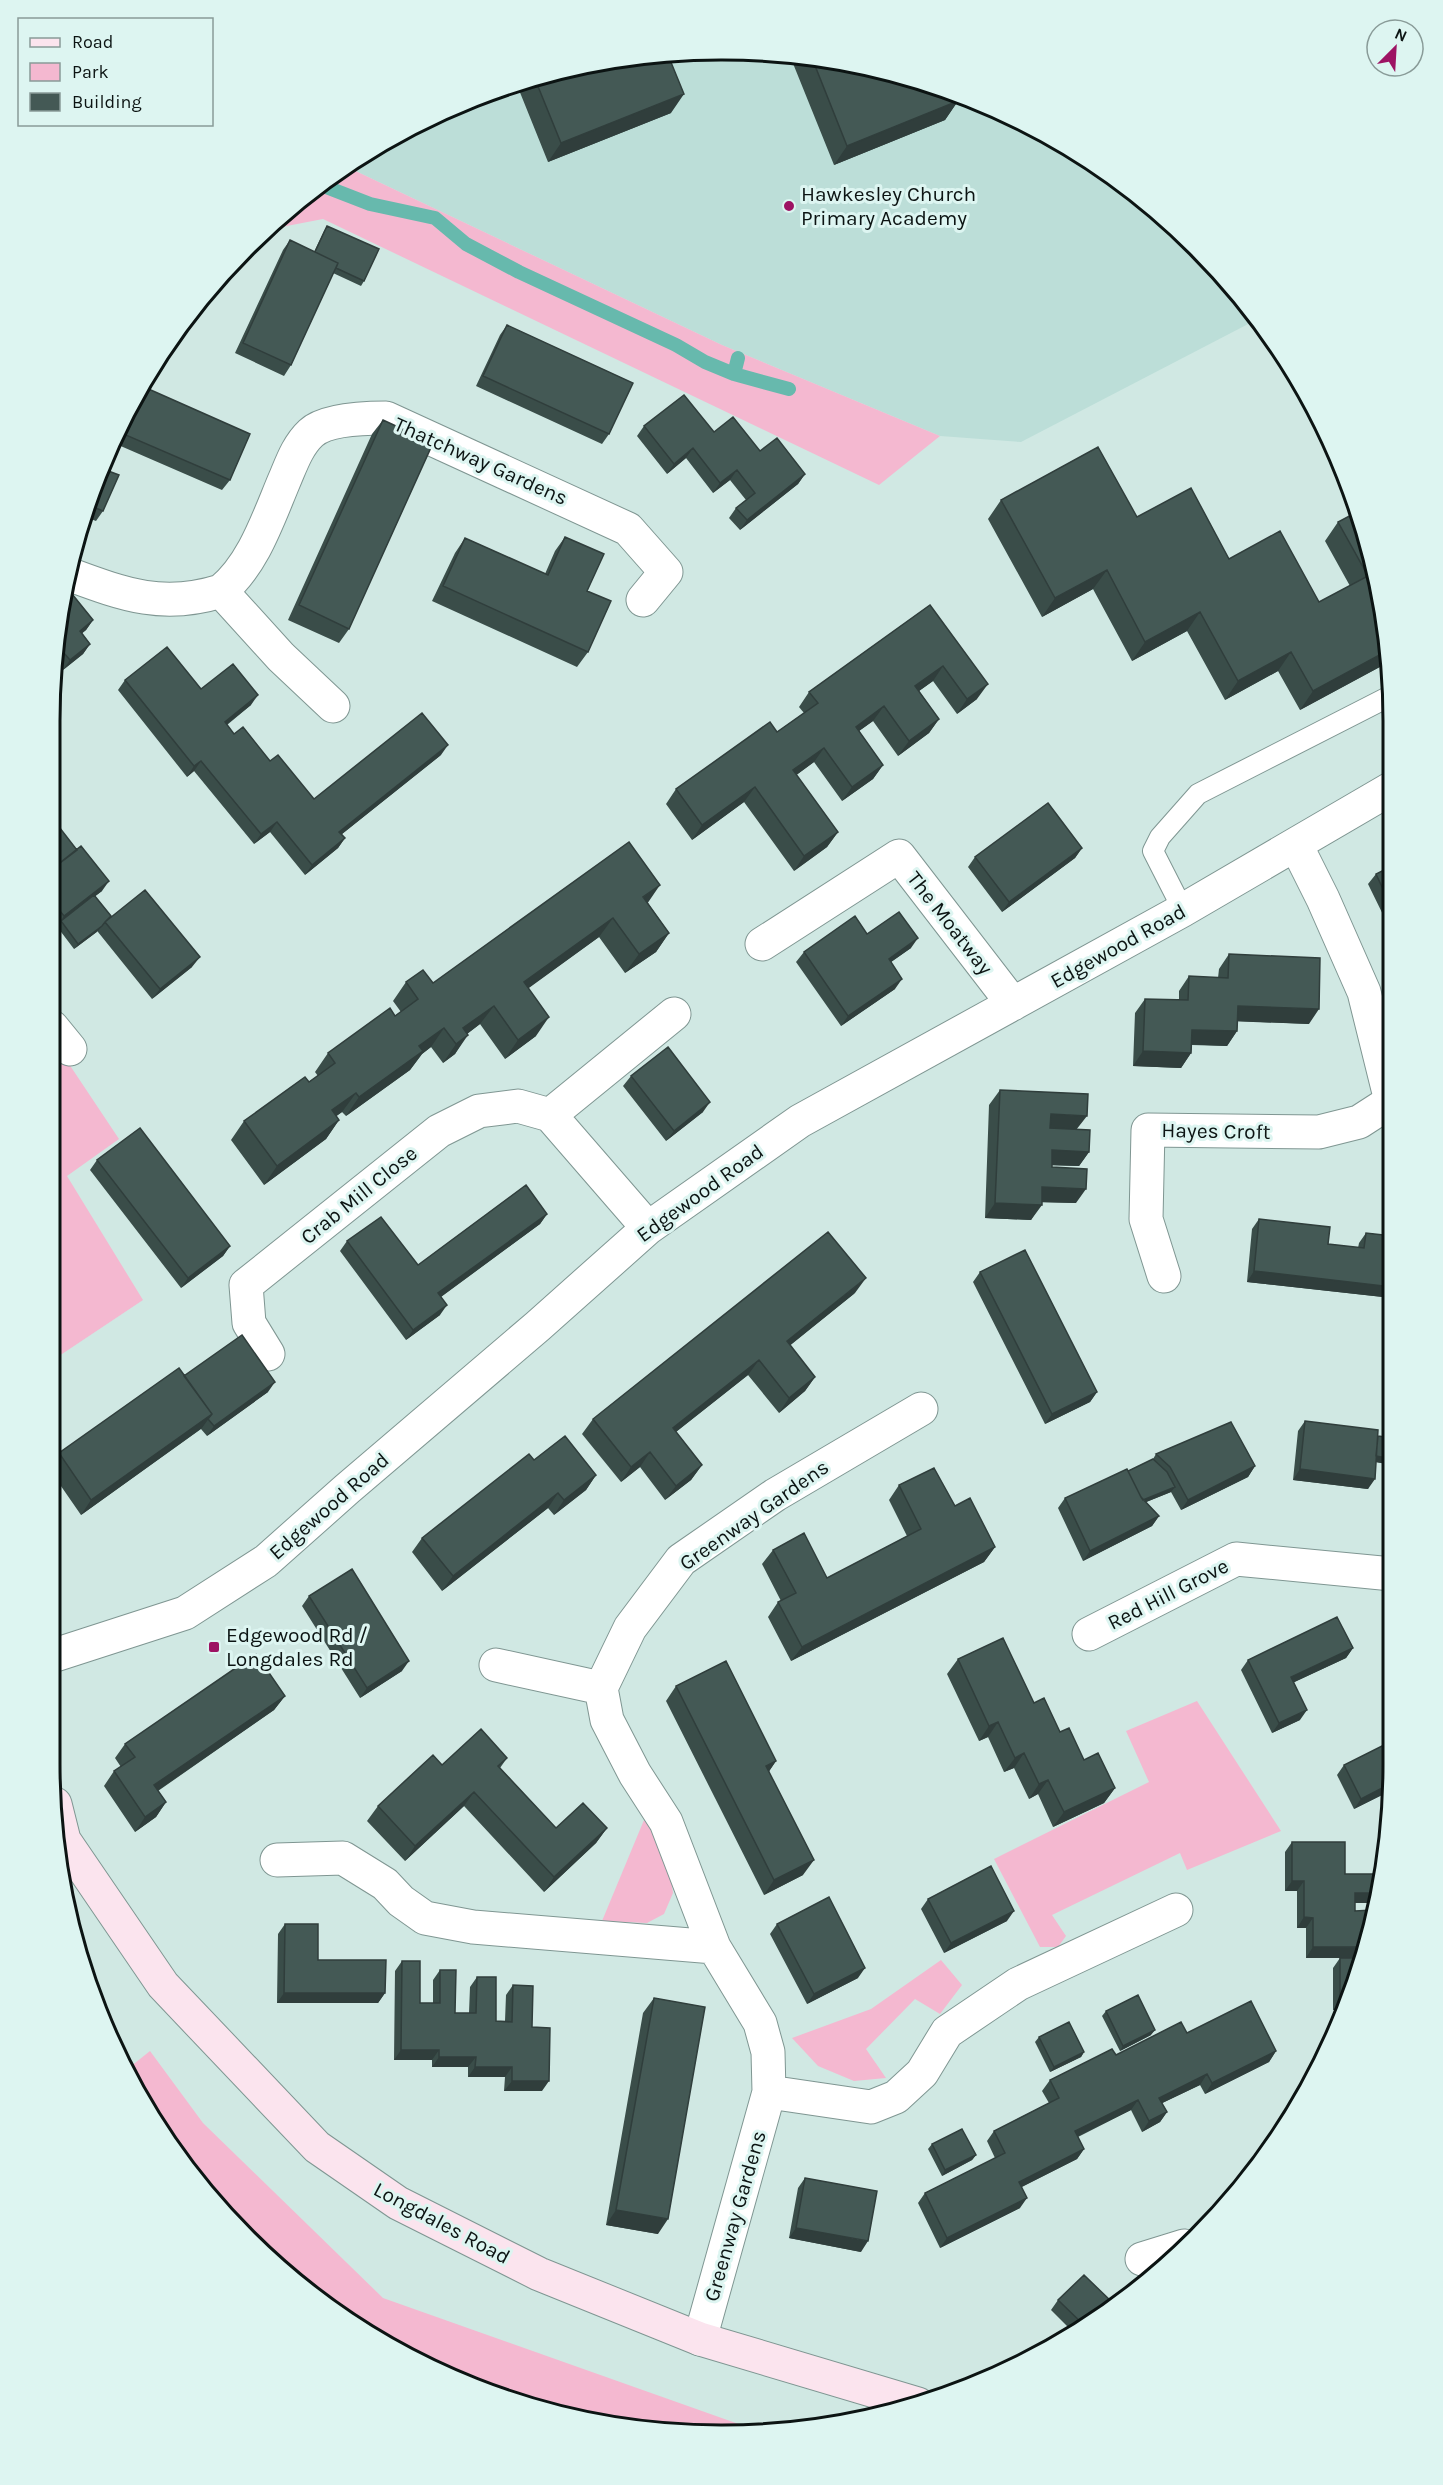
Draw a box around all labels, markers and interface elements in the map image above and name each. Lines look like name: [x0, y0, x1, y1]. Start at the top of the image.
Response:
legend: [18, 18, 213, 126]
north arrow: [1365, 18, 1425, 78]
text: N: [1392, 24, 1410, 46]
text: Road: [72, 31, 113, 53]
text: Park: [72, 61, 109, 83]
text: Building: [72, 91, 142, 113]
place label: Hawkesley Church Primary Academy: [801, 182, 976, 230]
marker: Hawkesley Church Primary Academy: [782, 199, 796, 213]
street label: Thatchway Gardens: [391, 412, 571, 510]
street label: The Moatway: [902, 867, 998, 980]
street label: Edgewood Road: [1046, 899, 1190, 993]
street label: Hayes Croft: [1161, 1118, 1271, 1144]
street label: Edgewood Road: [632, 1139, 768, 1247]
street label: Crab Mill Close: [296, 1141, 422, 1249]
street label: Edgewood Road: [264, 1447, 394, 1565]
street label: Greenway Gardens: [675, 1455, 833, 1575]
street label: Red Hill Grove: [1104, 1553, 1232, 1635]
place label: Edgewood Rd / Longdales Rd: [226, 1623, 368, 1671]
marker: Edgewood Rd / Longdales Rd: [207, 1640, 221, 1654]
street label: Greenway Gardens: [699, 2128, 771, 2304]
street label: Longdales Road: [370, 2177, 514, 2269]

